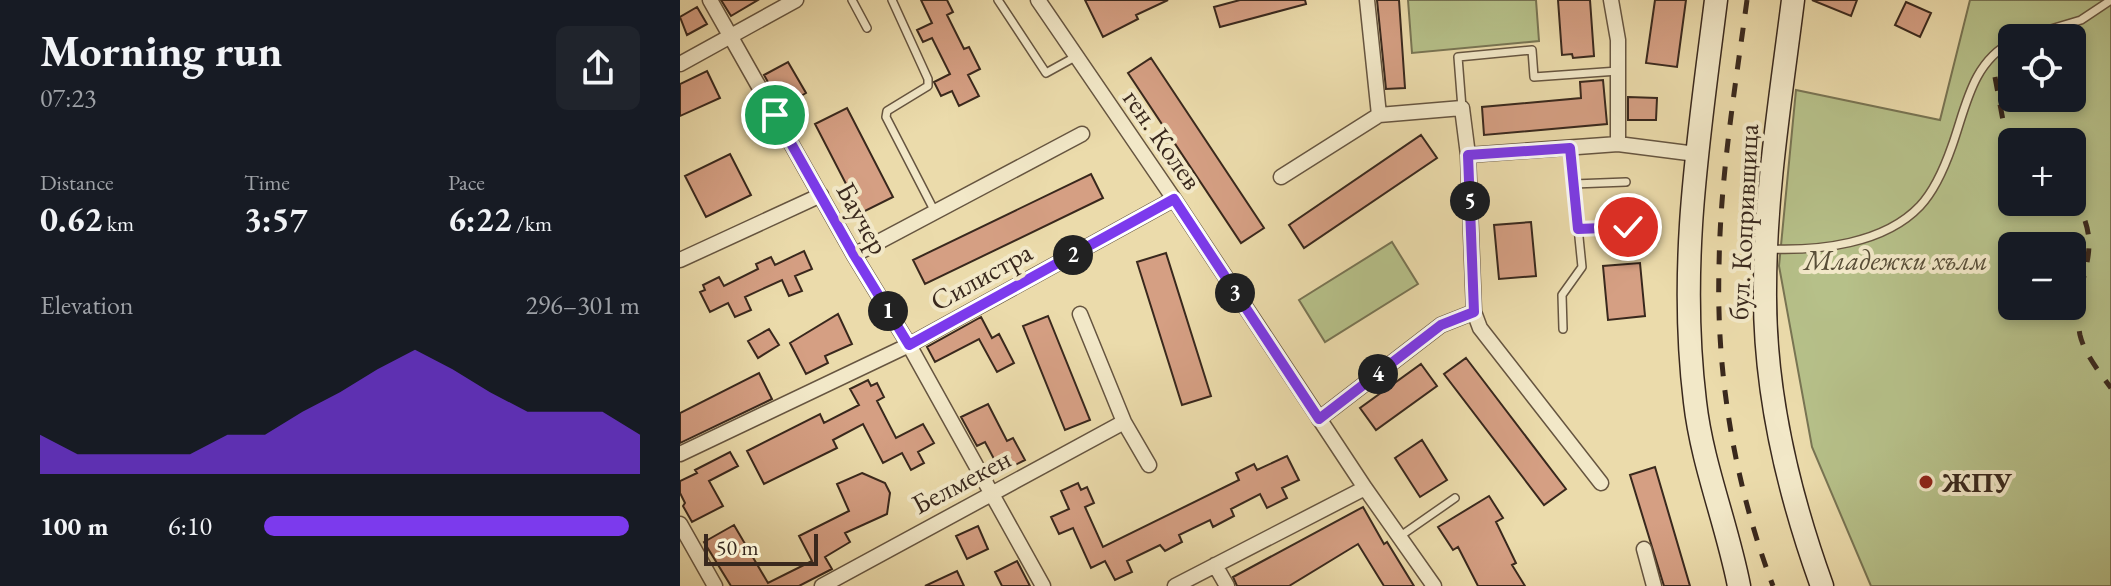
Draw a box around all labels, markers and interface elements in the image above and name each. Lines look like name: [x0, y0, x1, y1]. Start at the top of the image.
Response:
text: Morning run: [40, 22, 282, 79]
map controls: [1998, 24, 2086, 320]
button: locate: [1998, 24, 2086, 112]
button: share: [556, 26, 640, 110]
text: 07:23: [40, 81, 96, 115]
pin: [741, 81, 809, 149]
street label: ген. Колев: [1115, 82, 1211, 196]
icon: arrive: [753, 93, 797, 137]
street label: бул. Копривщица: [1720, 122, 1766, 321]
button: +: [1998, 128, 2086, 216]
text: Distance: [40, 168, 113, 197]
text: Time: [244, 168, 290, 197]
text: Pace: [448, 168, 485, 197]
street label: Баучер: [828, 175, 898, 261]
pin: 5: [1450, 181, 1490, 221]
text: 5: [1464, 186, 1476, 215]
pin: [1594, 193, 1662, 261]
text: 0.62: [40, 197, 102, 241]
text: 3:57: [244, 197, 308, 241]
text: 6:22: [448, 197, 512, 241]
icon: check: [1606, 205, 1650, 249]
text: km: [102, 209, 134, 238]
text: /km: [512, 209, 552, 238]
button: −: [1998, 232, 2086, 320]
street label: Силистра: [924, 233, 1039, 319]
pin: 2: [1053, 235, 1093, 275]
text: 2: [1067, 240, 1079, 269]
park label: Младежки хълм: [1802, 242, 1988, 278]
pin: 3: [1215, 273, 1255, 313]
text: 3: [1229, 278, 1241, 307]
text: Elevation: [40, 288, 134, 322]
text: 296–301 m: [525, 288, 640, 322]
pin: 1: [868, 291, 908, 331]
text: 1: [882, 296, 894, 325]
pin: 4: [1358, 354, 1398, 394]
text: 4: [1372, 359, 1384, 388]
street label: Белмекен: [905, 440, 1017, 522]
place label: ЖПУ: [1941, 464, 2012, 500]
marker: ЖПУ: [1917, 473, 1935, 491]
text: 100 m: [40, 509, 108, 543]
text: 6:10: [168, 509, 212, 543]
scale bar: [704, 530, 818, 566]
text: 50 m: [716, 533, 759, 562]

